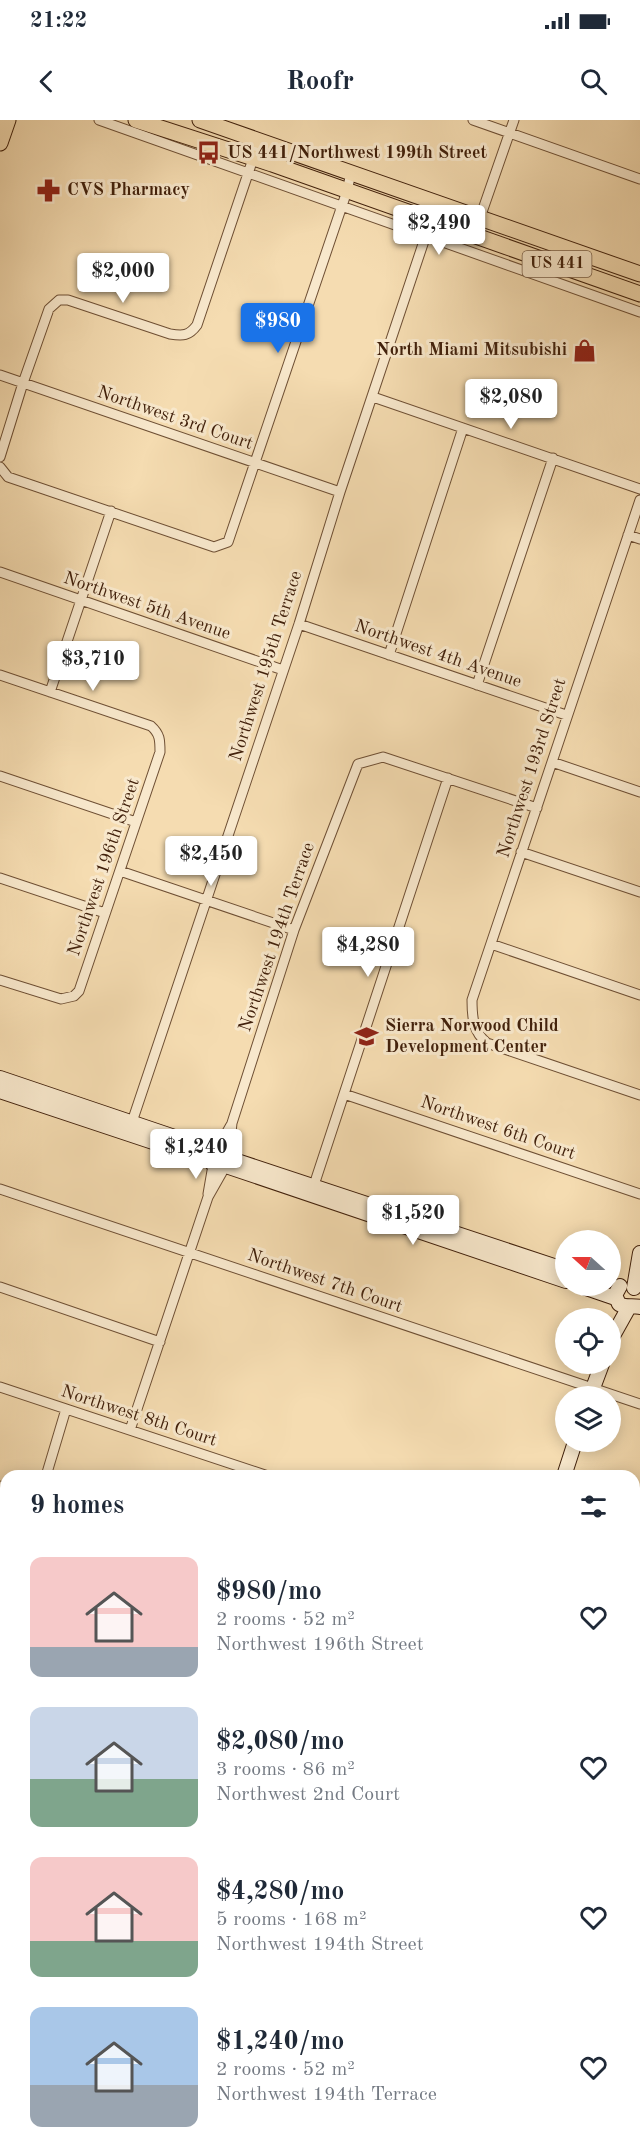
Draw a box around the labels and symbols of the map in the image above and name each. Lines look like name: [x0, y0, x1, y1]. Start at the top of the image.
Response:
bus stop icon: US 441/Northwest 199th Street: [196, 140, 222, 166]
place label: US 441/Northwest 199th Street: [227, 144, 487, 162]
pharmacy icon: CVS Pharmacy: [36, 177, 62, 203]
place label: CVS Pharmacy: [67, 181, 190, 199]
pin: $2,490: [390, 205, 488, 256]
road number: US 441: [522, 251, 592, 277]
pin: $2,000: [74, 253, 172, 304]
pin: $980: [242, 303, 314, 354]
shop icon: North Miami Mitsubishi: [572, 337, 598, 363]
place label: North Miami Mitsubishi: [376, 341, 567, 359]
pin: $2,080: [462, 379, 560, 430]
street label: Northwest 3rd Court: [95, 383, 255, 453]
street label: Northwest 5th Avenue: [61, 569, 233, 643]
street label: Northwest 195th Terrace: [227, 569, 305, 763]
street label: Northwest 4th Avenue: [352, 617, 524, 691]
pin: $3,710: [44, 641, 142, 692]
street label: Northwest 193rd Street: [494, 676, 570, 860]
street label: Northwest 196th Street: [65, 776, 143, 958]
pin: $2,450: [162, 836, 260, 887]
street label: Northwest 194th Terrace: [236, 840, 318, 1034]
pin: $4,280: [319, 927, 417, 978]
place label: Sierra Norwood Child Development Center: [385, 1017, 559, 1056]
school or university icon: Sierra Norwood Child Development Center: [354, 1023, 380, 1049]
street label: Northwest 6th Court: [418, 1093, 578, 1163]
pin: $1,240: [147, 1129, 245, 1180]
pin: $1,520: [364, 1195, 462, 1246]
north arrow: [555, 1230, 621, 1296]
street label: Northwest 7th Court: [245, 1246, 405, 1316]
street label: Northwest 8th Court: [59, 1382, 219, 1450]

